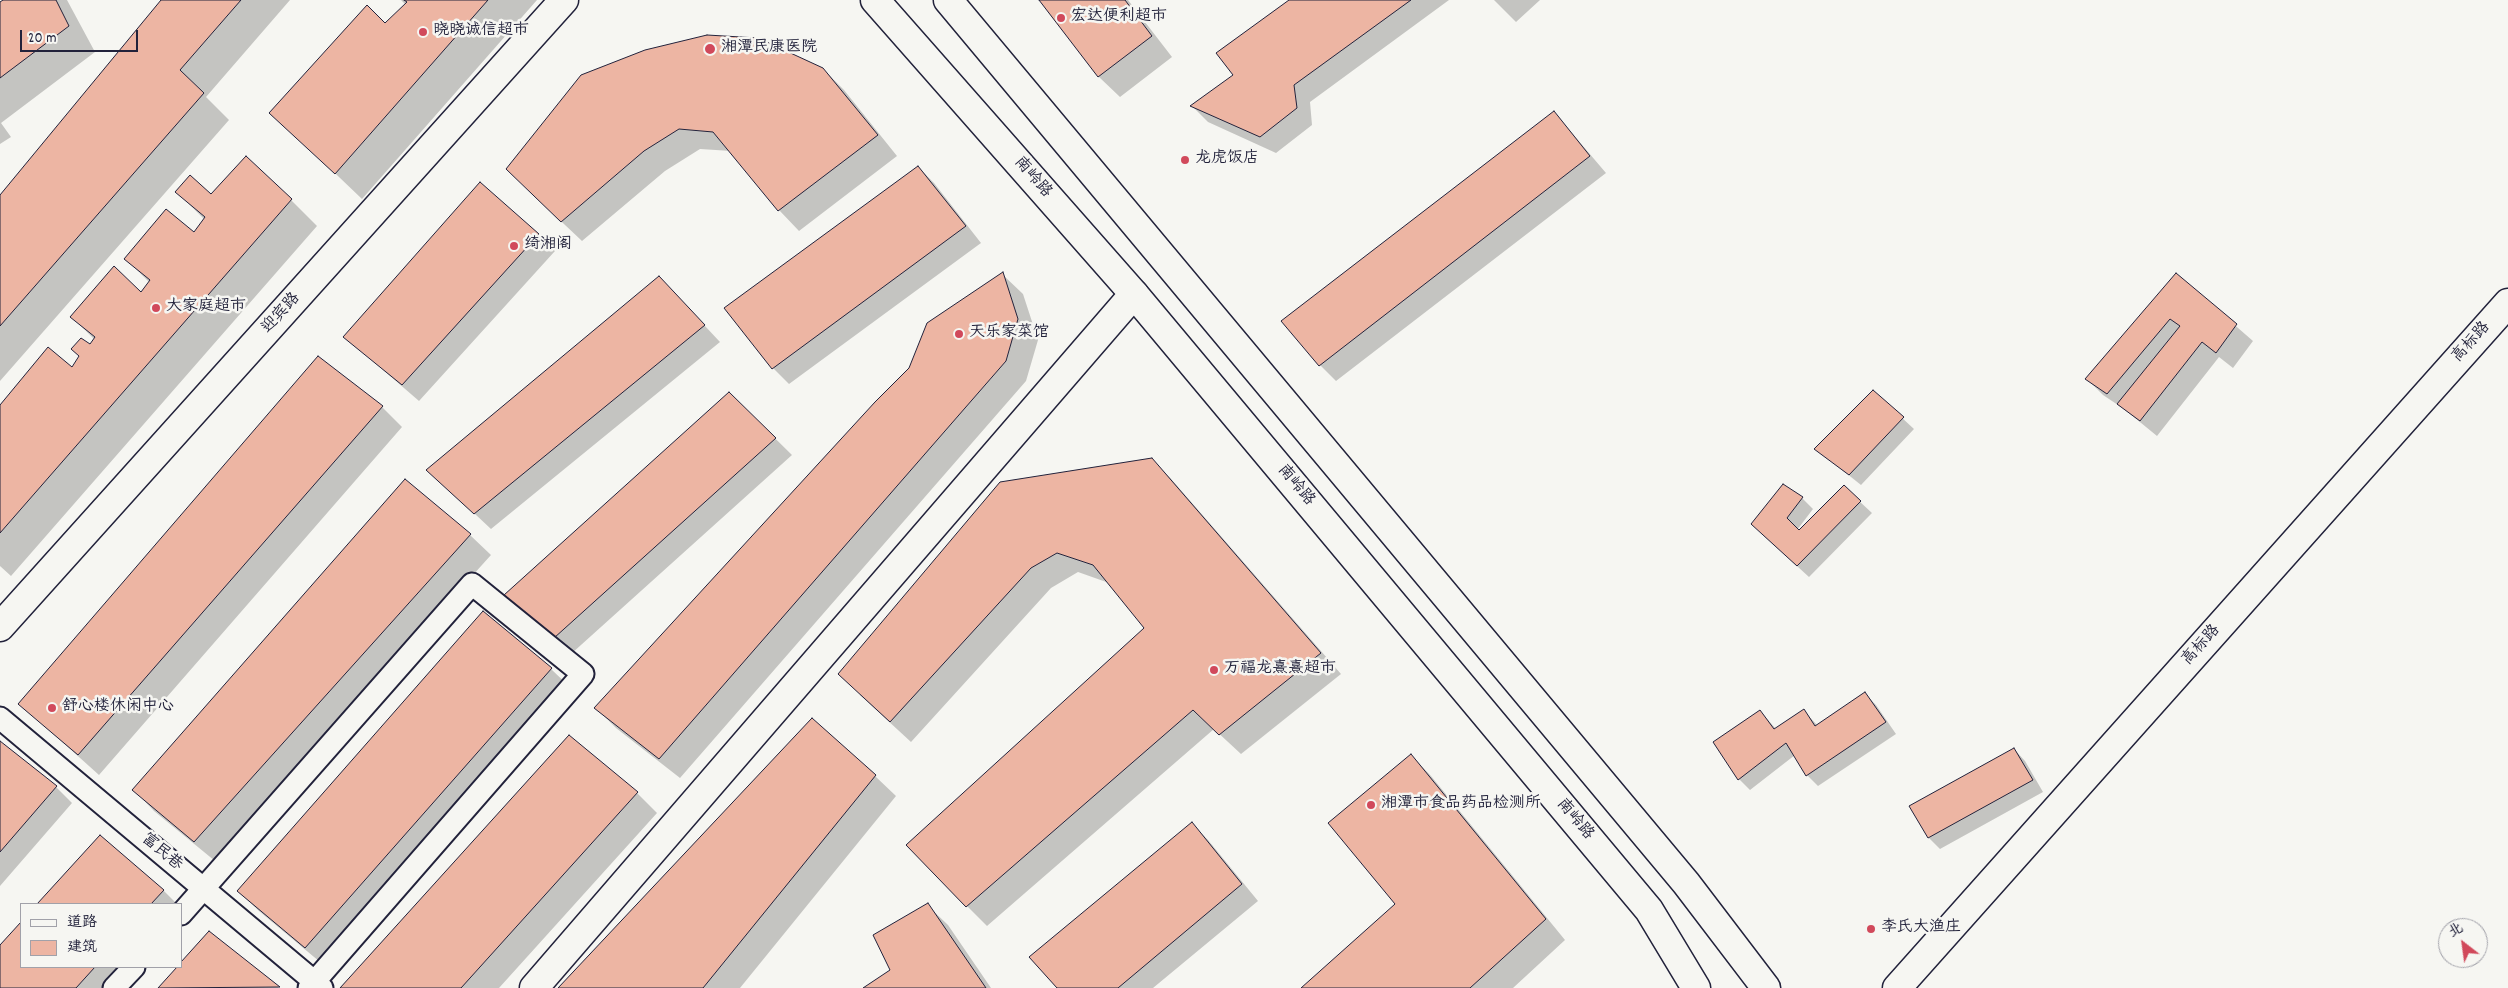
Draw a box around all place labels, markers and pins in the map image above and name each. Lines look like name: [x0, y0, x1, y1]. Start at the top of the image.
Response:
place label: 宏达便利超市: [1071, 8, 1167, 28]
marker: 宏达便利超市: [1055, 12, 1067, 24]
place label: 晓晓诚信超市: [433, 22, 529, 42]
marker: 晓晓诚信超市: [417, 26, 429, 38]
place label: 湘潭民康医院: [721, 39, 817, 59]
marker: 湘潭民康医院: [703, 42, 717, 56]
place label: 龙虎饭店: [1195, 150, 1259, 170]
marker: 龙虎饭店: [1179, 154, 1191, 166]
place label: 绮湘阁: [524, 236, 572, 256]
marker: 绮湘阁: [508, 240, 520, 252]
place label: 大家庭超市: [166, 298, 246, 318]
marker: 大家庭超市: [150, 302, 162, 314]
place label: 天乐家菜馆: [969, 324, 1049, 344]
marker: 天乐家菜馆: [953, 328, 965, 340]
place label: 万福龙熹熹超市: [1224, 660, 1336, 680]
marker: 万福龙熹熹超市: [1208, 664, 1220, 676]
place label: 舒心楼休闲中心: [62, 698, 174, 718]
marker: 舒心楼休闲中心: [46, 702, 58, 714]
place label: 湘潭市食品药品检测所: [1381, 795, 1541, 815]
marker: 湘潭市食品药品检测所: [1365, 799, 1377, 811]
place label: 李氏大渔庄: [1881, 919, 1961, 939]
marker: 李氏大渔庄: [1865, 923, 1877, 935]

